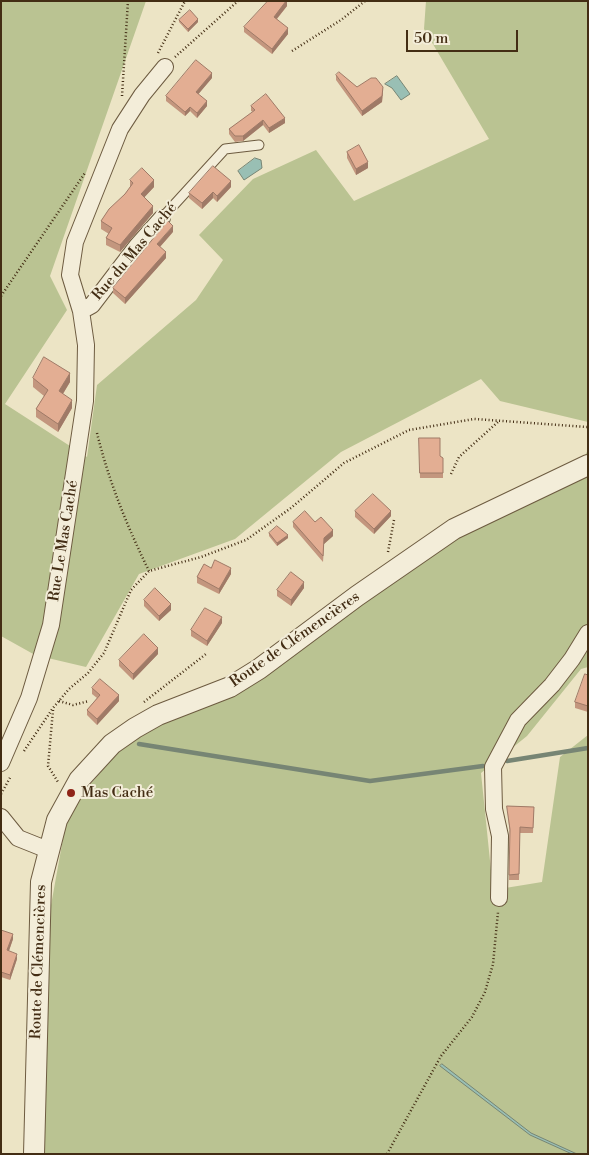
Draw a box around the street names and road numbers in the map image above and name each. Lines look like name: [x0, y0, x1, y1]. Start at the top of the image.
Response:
street label: Rue du Mas Caché: [89, 199, 181, 305]
street label: Rue Le Mas Caché: [46, 479, 82, 603]
street label: Route de Clémencières: [226, 588, 364, 692]
street label: Route de Clémencières: [27, 884, 51, 1040]

